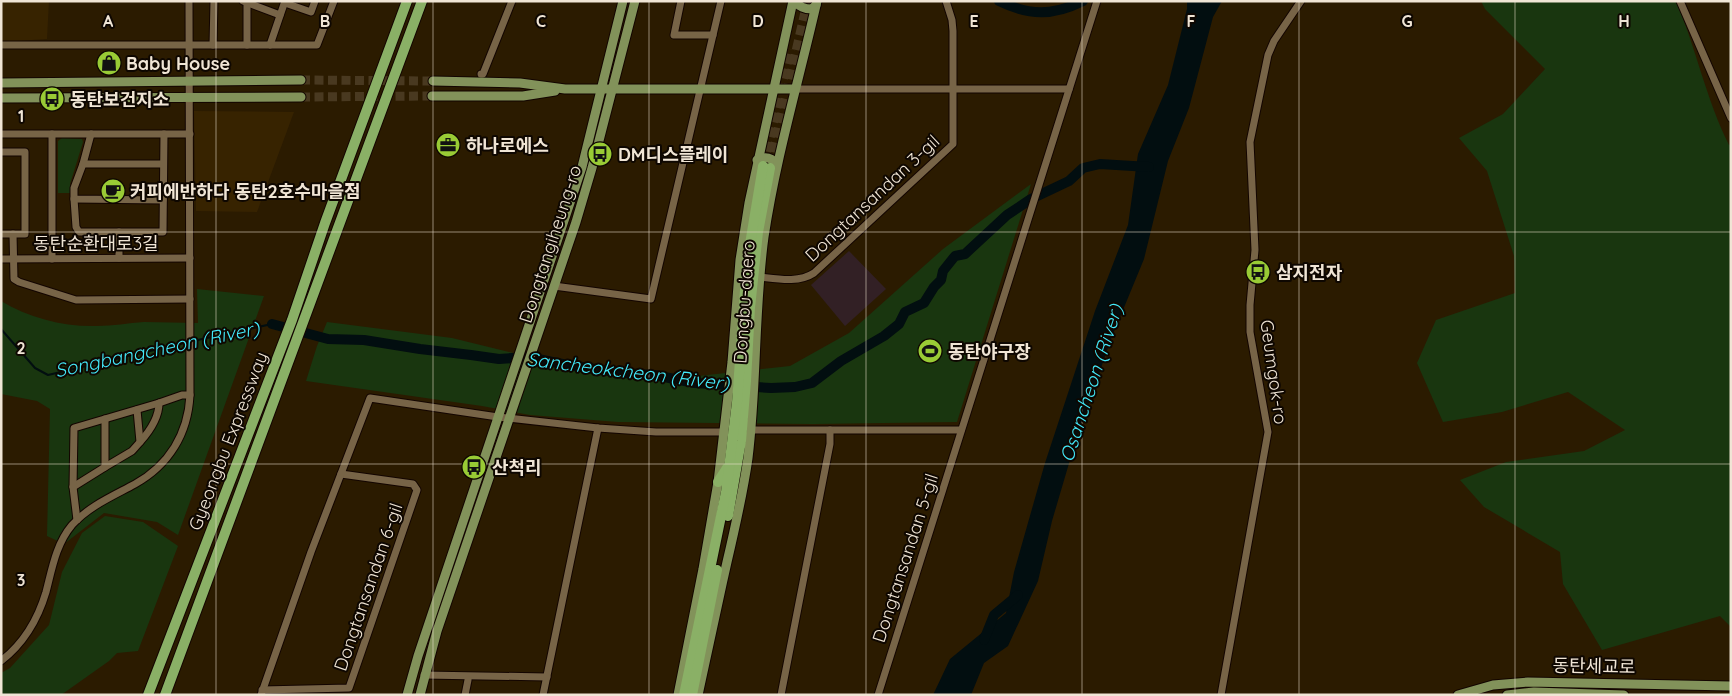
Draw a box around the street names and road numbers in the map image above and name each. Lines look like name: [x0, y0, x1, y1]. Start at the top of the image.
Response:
street label: Dongtansandan 3-gil: [800, 130, 944, 266]
street label: Dongtangiheung-ro: [514, 162, 586, 326]
street label: 동탄순환대로3길: [33, 232, 159, 255]
street label: Dongbu-daero: [728, 240, 760, 364]
street label: Geumgok-ro: [1255, 318, 1293, 426]
street label: Gyeongbu Expressway: [183, 348, 273, 534]
street label: Dongtansandan 5-gil: [867, 471, 943, 645]
street label: Dongtansandan 6-gil: [328, 500, 408, 674]
street label: 동탄세교로: [1552, 654, 1636, 678]

